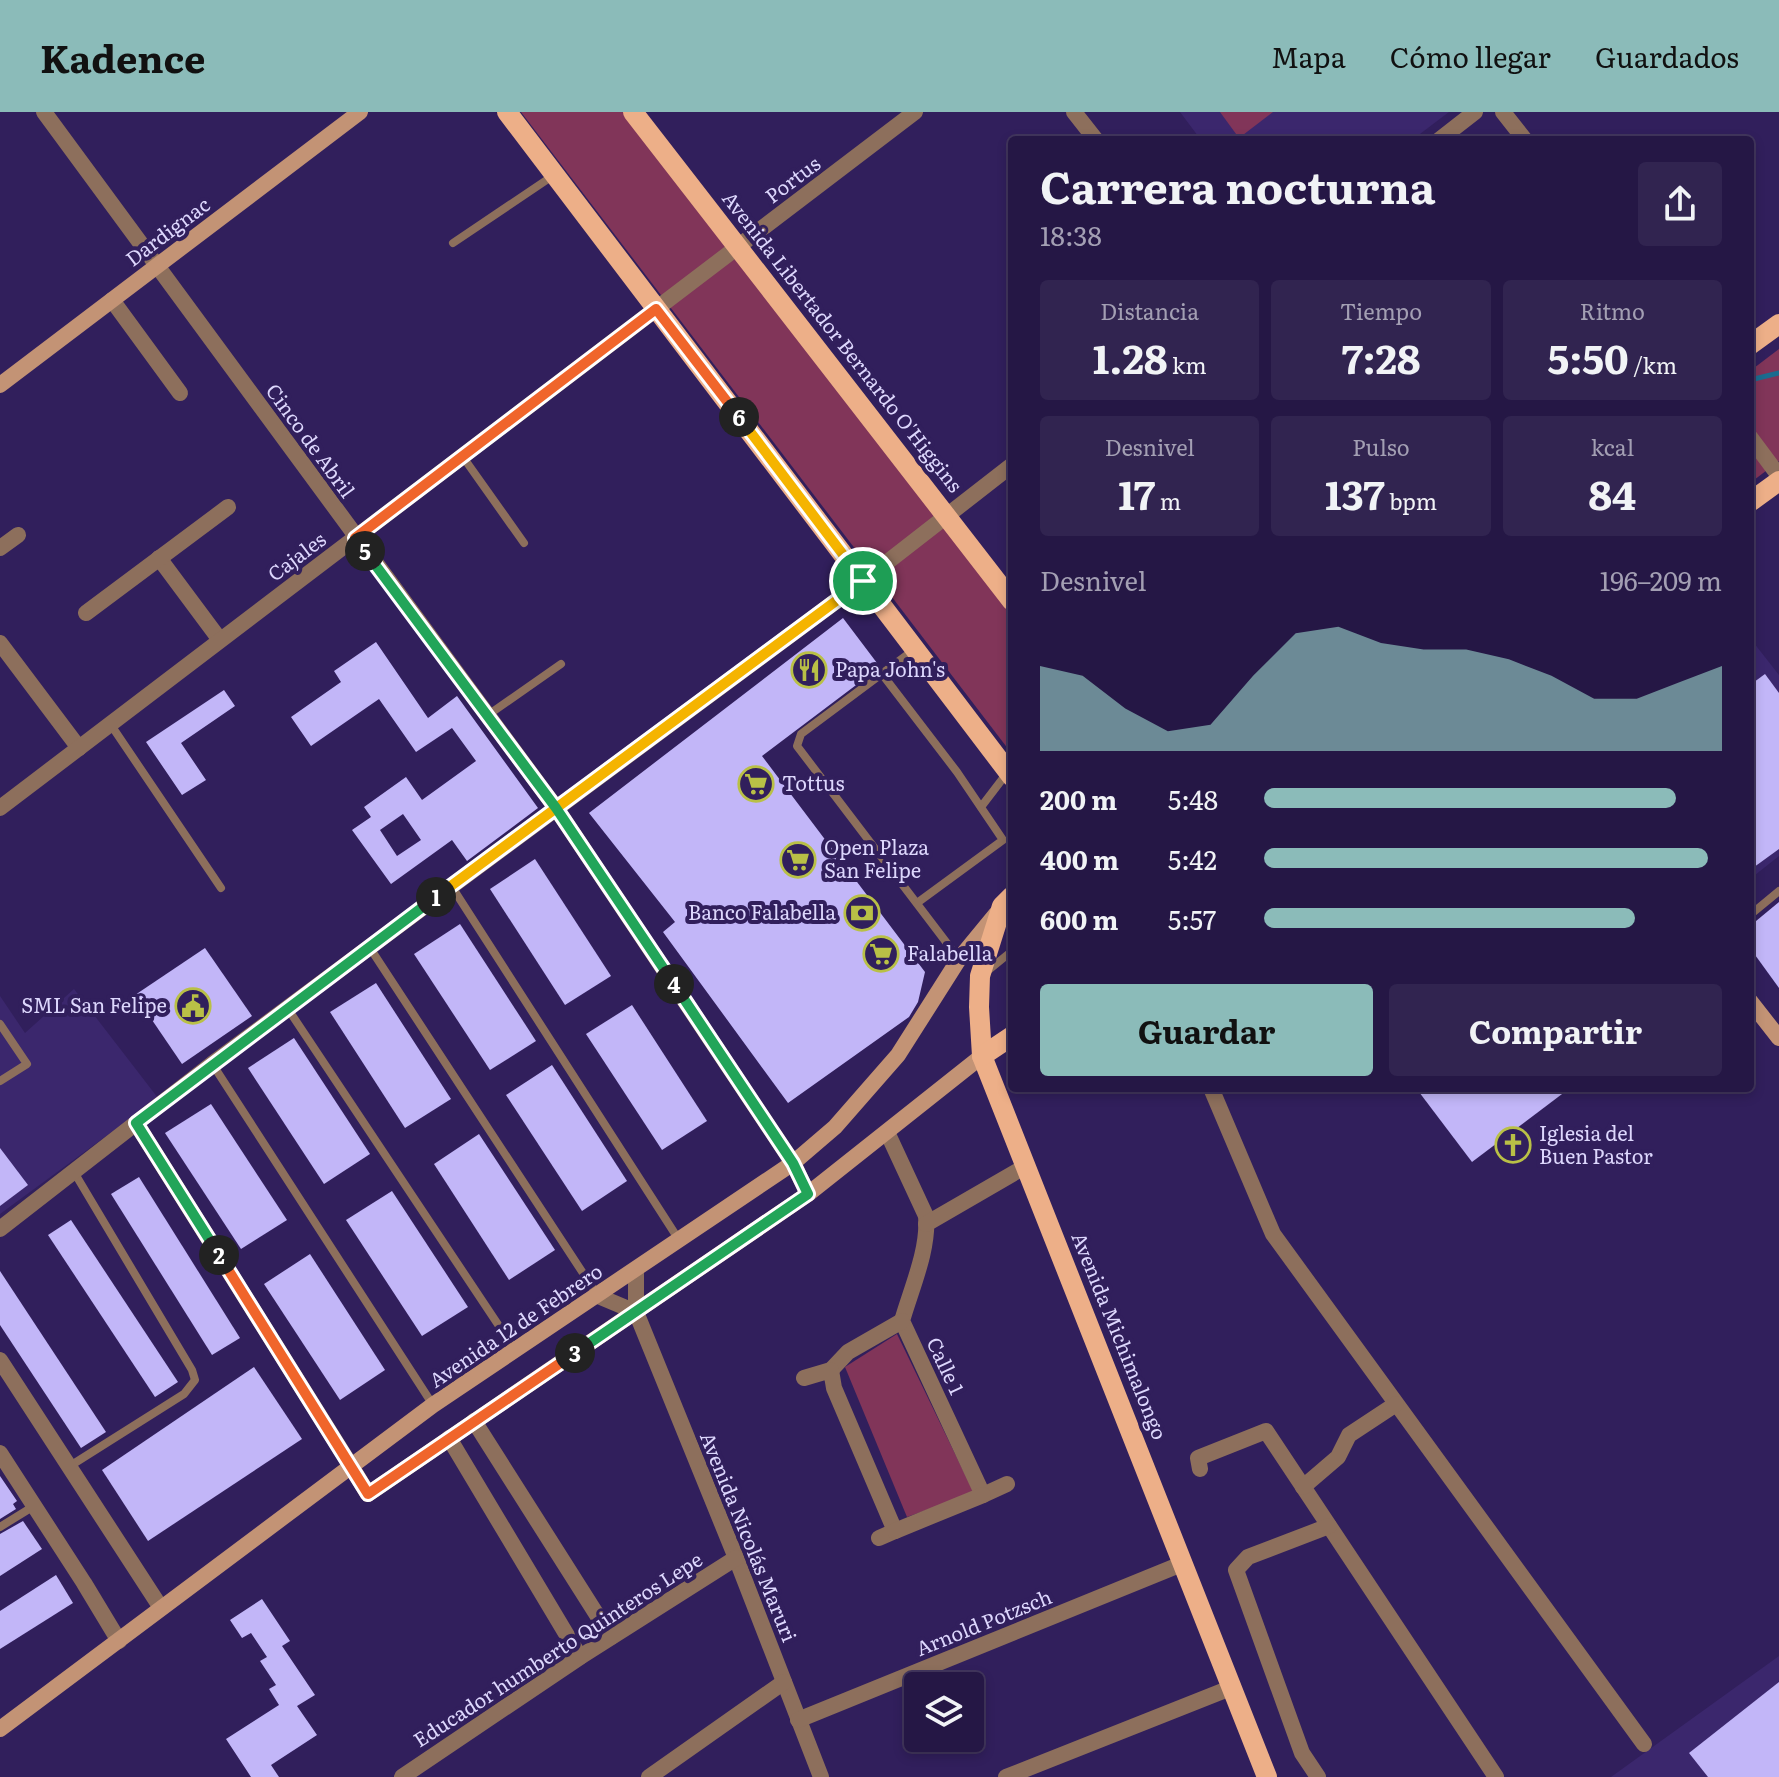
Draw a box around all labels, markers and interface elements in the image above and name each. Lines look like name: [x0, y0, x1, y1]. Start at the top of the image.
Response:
text: Kadence: [40, 28, 206, 85]
text: Mapa: [1271, 35, 1346, 77]
text: Cómo llegar: [1390, 35, 1551, 77]
text: Guardados: [1595, 35, 1739, 77]
street label: Portus: [758, 148, 826, 209]
text: Carrera nocturna: [1040, 152, 1435, 218]
button: share: [1638, 162, 1722, 246]
street label: Avenida Libertador Bernardo O'Higgins: [716, 184, 971, 498]
street label: Dardignac: [118, 189, 215, 272]
text: 18:38: [1040, 215, 1102, 254]
text: Distancia: [1100, 294, 1199, 327]
text: Tiempo: [1340, 294, 1422, 327]
text: Ritmo: [1580, 294, 1645, 327]
text: 1.28: [1093, 327, 1168, 386]
text: 7:28: [1341, 327, 1421, 386]
text: 5:50: [1547, 327, 1629, 386]
text: km: [1168, 348, 1207, 381]
text: /km: [1629, 348, 1677, 381]
street label: Cinco de Abril: [260, 376, 364, 503]
pin: 6: [719, 397, 759, 437]
text: 6: [733, 400, 745, 433]
text: Desnivel: [1105, 430, 1195, 463]
text: Pulso: [1352, 430, 1410, 463]
text: kcal: [1591, 430, 1634, 463]
text: 17: [1118, 463, 1155, 522]
text: 137: [1325, 463, 1385, 522]
text: 84: [1588, 463, 1636, 522]
text: m: [1155, 484, 1181, 517]
text: bpm: [1385, 484, 1437, 517]
street label: Cajales: [260, 523, 331, 587]
pin: 5: [345, 531, 385, 571]
text: 5: [359, 534, 371, 567]
pin: [829, 547, 897, 615]
icon: arrive: [841, 559, 885, 603]
text: Desnivel: [1040, 560, 1146, 599]
text: 196–209 m: [1600, 560, 1722, 599]
restaurant icon: Papa John's: [790, 651, 828, 689]
place label: Papa John's: [835, 653, 945, 683]
supermarket icon: Tottus: [737, 765, 775, 803]
place label: Tottus: [782, 767, 844, 797]
text: 200 m: [1040, 779, 1117, 818]
text: 5:48: [1168, 779, 1218, 818]
place label: Open Plaza San Felipe: [824, 831, 929, 884]
text: 400 m: [1040, 839, 1119, 878]
text: 5:42: [1168, 839, 1217, 878]
supermarket icon: Open Plaza San Felipe: [779, 841, 817, 879]
pin: 1: [416, 877, 456, 917]
text: 1: [431, 880, 441, 913]
bank icon: Banco Falabella: [843, 894, 881, 932]
place label: Banco Falabella: [688, 896, 836, 926]
text: 600 m: [1040, 899, 1118, 938]
text: 5:57: [1168, 899, 1216, 938]
supermarket icon: Falabella: [862, 935, 900, 973]
place label: Falabella: [907, 937, 993, 967]
pin: 4: [654, 964, 694, 1004]
text: 4: [667, 967, 681, 1000]
button: Guardar: [1040, 984, 1373, 1076]
button: Compartir: [1389, 984, 1722, 1076]
public building icon: SML San Felipe: [174, 987, 212, 1025]
place label: SML San Felipe: [21, 989, 167, 1019]
place label: Iglesia del Buen Pastor: [1539, 1117, 1653, 1170]
church icon: Iglesia del Buen Pastor: [1494, 1126, 1532, 1164]
street label: Avenida Michimalongo: [1065, 1227, 1176, 1444]
pin: 2: [199, 1235, 239, 1275]
text: 2: [213, 1238, 225, 1271]
street label: Avenida 12 de Febrero: [422, 1255, 608, 1394]
street label: Calle 1: [920, 1331, 973, 1399]
pin: 3: [555, 1333, 595, 1373]
text: 3: [569, 1336, 581, 1369]
street label: Avenida Nicolás Maruri: [694, 1427, 806, 1646]
street label: Educador humberto Quinteros Lepe: [406, 1543, 707, 1753]
street label: Arnold Potzsch: [911, 1580, 1056, 1662]
map controls: [904, 1672, 984, 1752]
button: layers: [904, 1672, 984, 1752]

